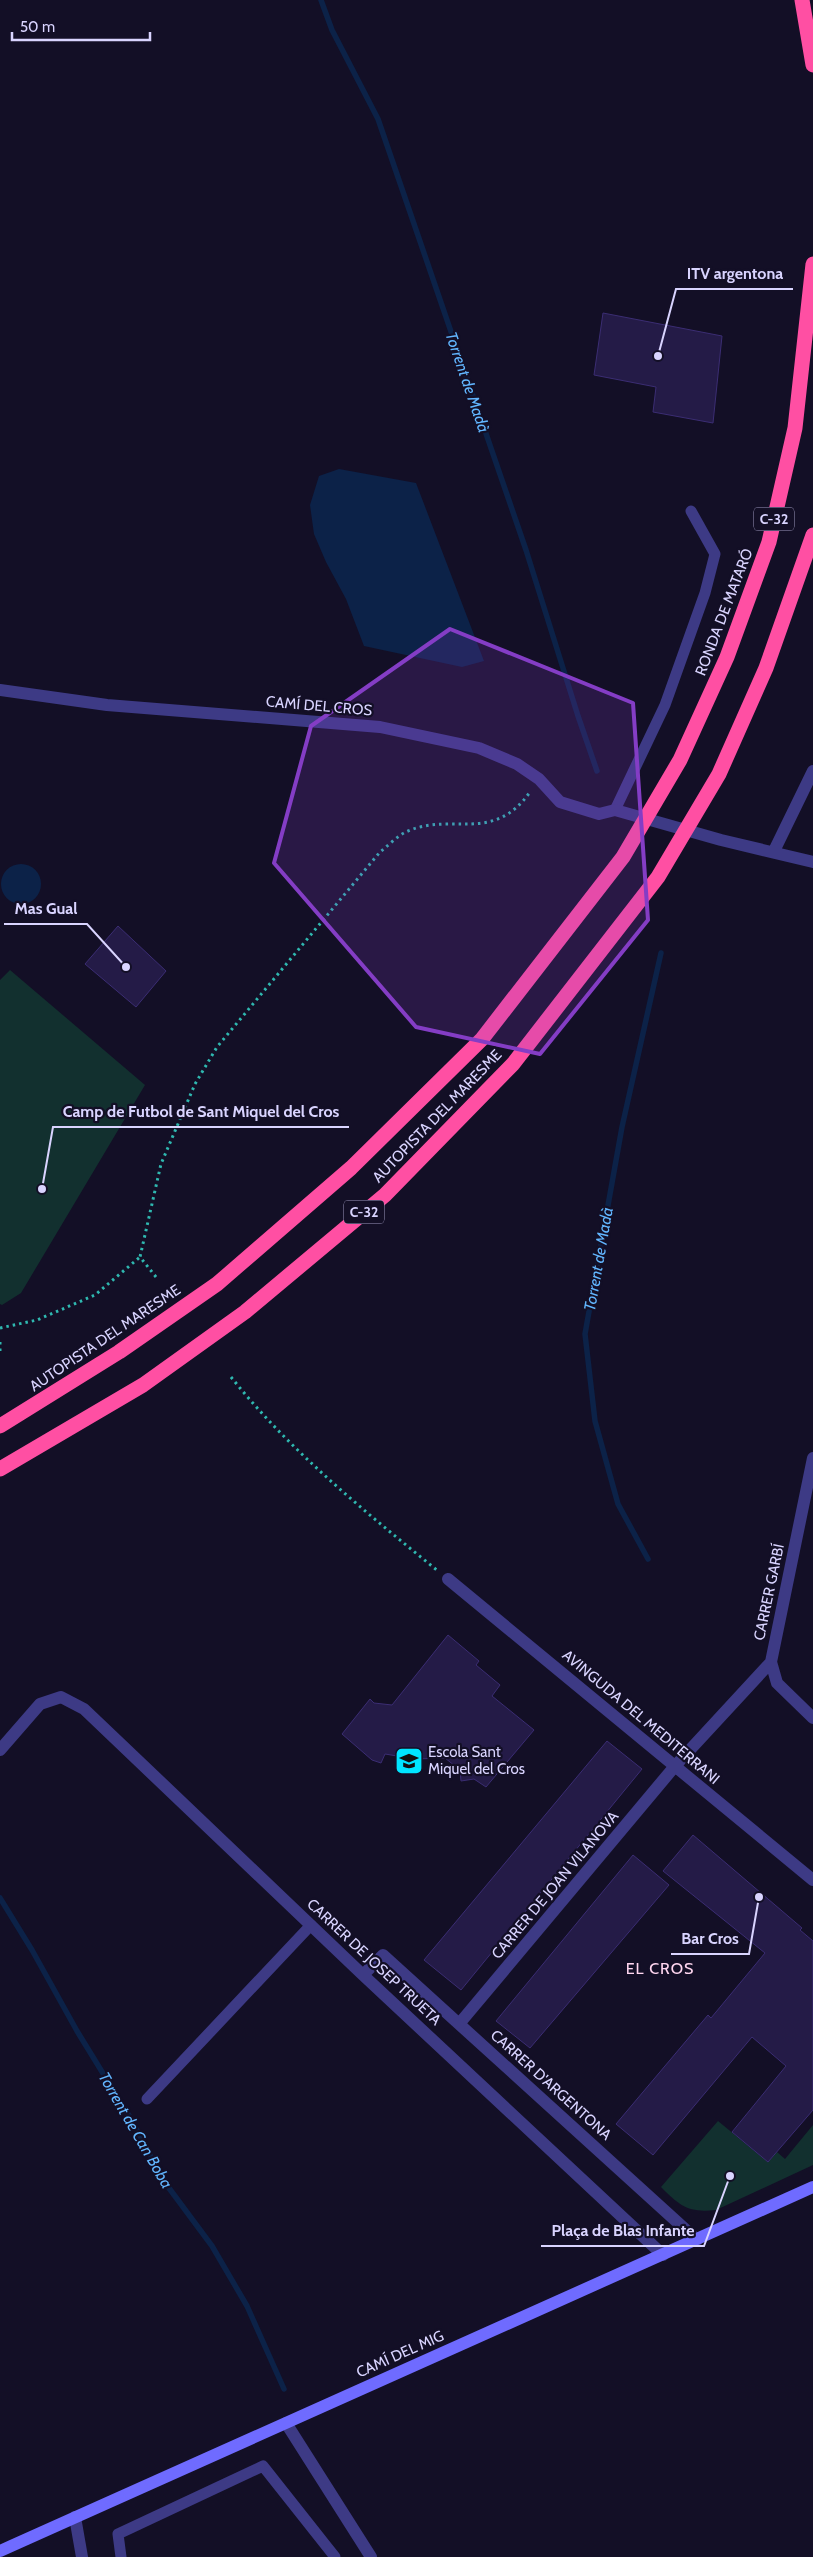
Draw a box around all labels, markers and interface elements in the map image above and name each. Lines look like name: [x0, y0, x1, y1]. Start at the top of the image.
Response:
scale bar: [12, 10, 150, 42]
text: 50 m: [20, 18, 55, 36]
callout: ITV argentona: [676, 258, 793, 289]
text: ITV argentona: [687, 264, 783, 283]
water label: Torrent de Madà: [441, 329, 494, 435]
road number: C-32: [754, 508, 794, 530]
street label: RONDA DE MATARÓ: [691, 546, 757, 678]
street label: CAMÍ DEL CROS: [265, 691, 373, 720]
callout: Mas Gual: [4, 893, 87, 924]
text: Mas Gual: [14, 899, 78, 918]
street label: AUTOPISTA DEL MARESME: [369, 1046, 505, 1186]
callout: Camp de Futbol de Sant Miquel del Cros: [53, 1096, 349, 1127]
text: Camp de Futbol de Sant Miquel del Cros: [63, 1102, 340, 1121]
road number: C-32: [344, 1200, 384, 1224]
water label: Torrent de Madà: [580, 1206, 617, 1312]
street label: AUTOPISTA DEL MARESME: [26, 1281, 184, 1395]
street label: CARRER GARBÍ: [749, 1542, 788, 1642]
street label: AVINGUDA DEL MEDITERRANI: [559, 1646, 723, 1788]
place label: Escola Sant Miquel del Cros: [428, 1743, 525, 1778]
school or university icon: Escola Sant Miquel del Cros: [394, 1746, 424, 1776]
street label: CARRER DE JOAN VILANOVA: [488, 1807, 623, 1963]
street label: CARRER DE JOSEP TRUETA: [303, 1895, 445, 2029]
callout: Bar Cros: [671, 1923, 749, 1954]
text: Bar Cros: [681, 1929, 739, 1948]
district label: EL CROS: [626, 1959, 694, 1978]
street label: CARRER D'ARGENTONA: [487, 2026, 616, 2145]
water label: Torrent de Can Boba: [95, 2069, 177, 2192]
callout: Plaça de Blas Infante: [541, 2215, 704, 2246]
text: Plaça de Blas Infante: [552, 2221, 694, 2240]
street label: CAMÍ DEL MIG: [353, 2326, 447, 2381]

